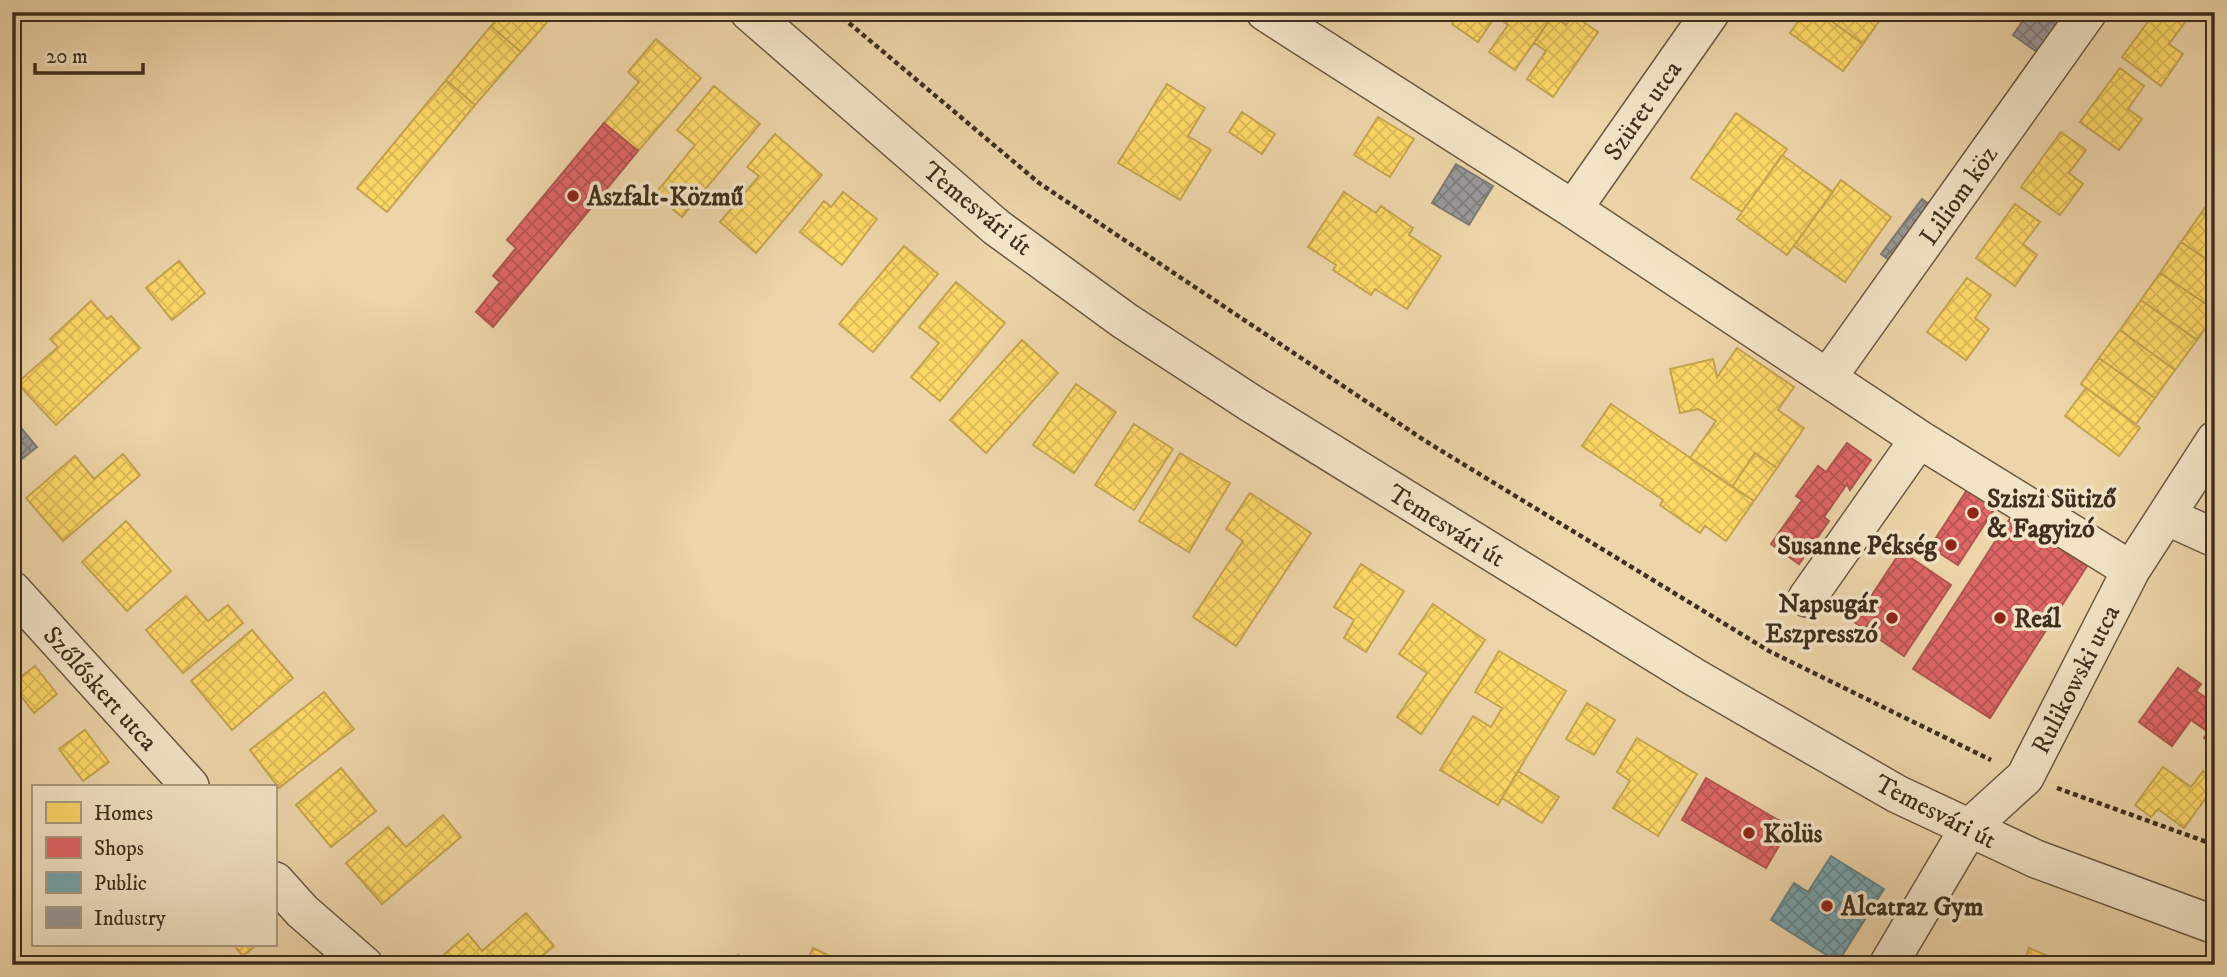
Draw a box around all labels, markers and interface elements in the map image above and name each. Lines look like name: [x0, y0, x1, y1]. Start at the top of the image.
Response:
scale bar: [35, 32, 144, 76]
text: 20 m: [46, 44, 88, 70]
street label: Szüret utca: [1597, 54, 1690, 167]
street label: Liliom köz: [1913, 140, 2006, 252]
street label: Temesvári út: [915, 155, 1039, 264]
place label: Aszfalt-Közmű: [586, 181, 744, 214]
marker: Aszfalt-Közmű: [565, 188, 581, 204]
street label: Temesvári út: [1381, 477, 1511, 575]
place label: Sziszi Sütiző & Fagyizó: [1987, 483, 2117, 546]
marker: Sziszi Sütiző & Fagyizó: [1965, 505, 1981, 521]
place label: Susanne Pékség: [1777, 530, 1938, 563]
marker: Susanne Pékség: [1943, 537, 1959, 553]
place label: Napsugár Eszpresszó: [1765, 588, 1878, 651]
street label: Rulikowski utca: [2025, 599, 2128, 760]
place label: Reál: [2014, 603, 2062, 636]
marker: Napsugár Eszpresszó: [1884, 610, 1900, 626]
marker: Reál: [1992, 610, 2008, 626]
street label: Szőlőskert utca: [35, 620, 165, 758]
street label: Temesvári út: [1869, 768, 2002, 857]
legend: [32, 785, 276, 946]
text: Homes: [94, 801, 153, 827]
place label: Kölüs: [1763, 818, 1823, 851]
marker: Kölüs: [1741, 825, 1757, 841]
text: Shops: [94, 836, 144, 862]
text: Public: [94, 871, 147, 897]
place label: Alcatraz Gym: [1840, 891, 1984, 924]
marker: Alcatraz Gym: [1819, 898, 1835, 914]
text: Industry: [94, 906, 167, 932]

